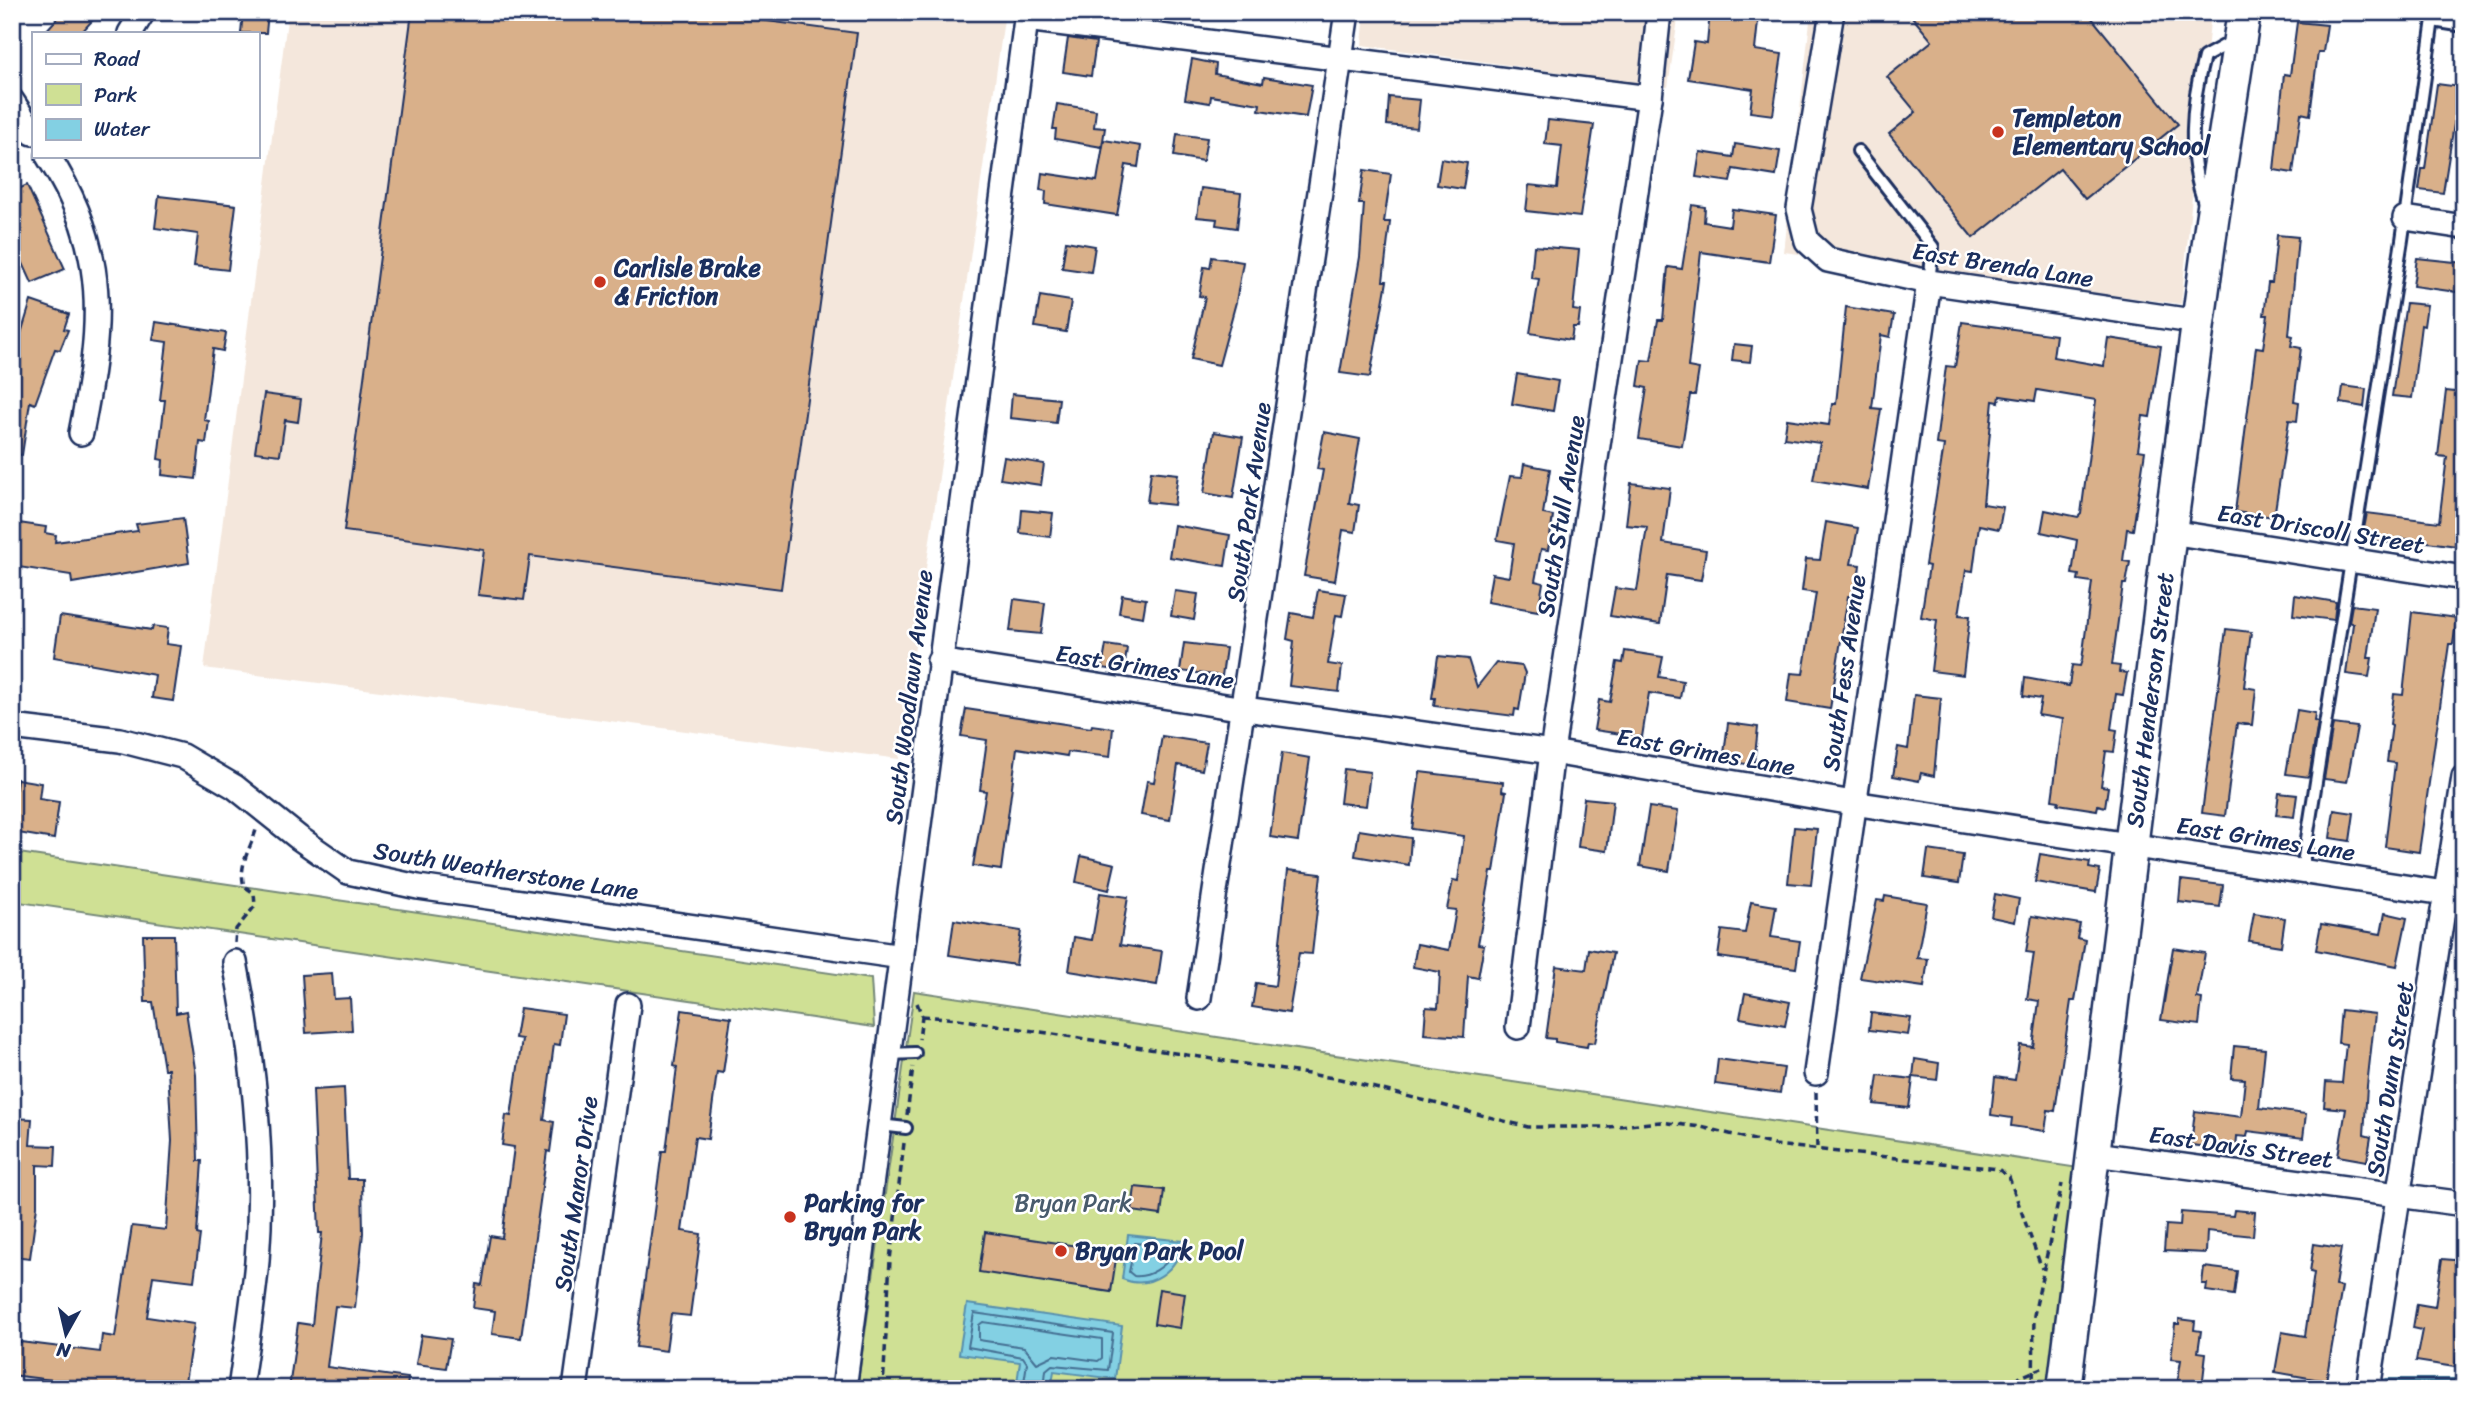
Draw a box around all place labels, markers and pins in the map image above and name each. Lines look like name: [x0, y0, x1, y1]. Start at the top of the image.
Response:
place label: Templeton Elementary School: [2012, 97, 2211, 167]
marker: Templeton Elementary School: [1990, 124, 2006, 140]
place label: Carlisle Brake & Friction: [613, 247, 762, 317]
marker: Carlisle Brake & Friction: [592, 274, 608, 290]
place label: Parking for Bryan Park: [804, 1182, 926, 1252]
marker: Parking for Bryan Park: [782, 1209, 798, 1225]
place label: Bryan Park Pool: [1075, 1230, 1245, 1272]
marker: Bryan Park Pool: [1053, 1243, 1069, 1259]

